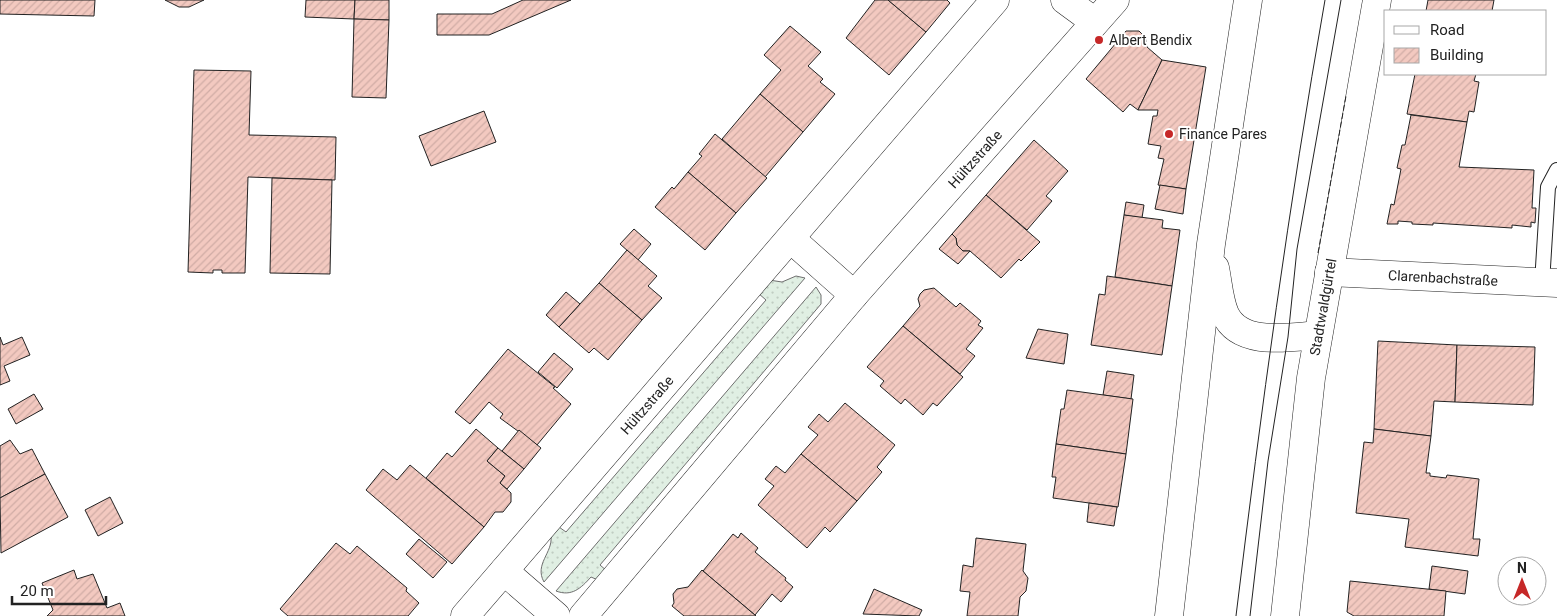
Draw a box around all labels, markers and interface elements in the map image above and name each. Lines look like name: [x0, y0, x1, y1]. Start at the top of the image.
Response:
legend: [1384, 10, 1547, 75]
text: Road: [1430, 21, 1464, 39]
place label: Albert Bendix: [1109, 32, 1192, 48]
marker: Albert Bendix: [1093, 34, 1105, 46]
text: Building: [1430, 46, 1484, 64]
place label: Finance Pares: [1179, 126, 1267, 142]
street label: Hültzstraße: [945, 127, 1005, 191]
marker: Finance Pares: [1163, 128, 1175, 140]
street label: Stadtwaldgürtel: [1307, 257, 1339, 357]
street label: Clarenbachstraße: [1388, 267, 1498, 289]
street label: Hültzstraße: [617, 372, 677, 438]
north arrow: [1497, 556, 1547, 606]
text: N: [1517, 560, 1527, 576]
scale bar: [12, 574, 106, 606]
text: 20 m: [20, 582, 54, 600]

